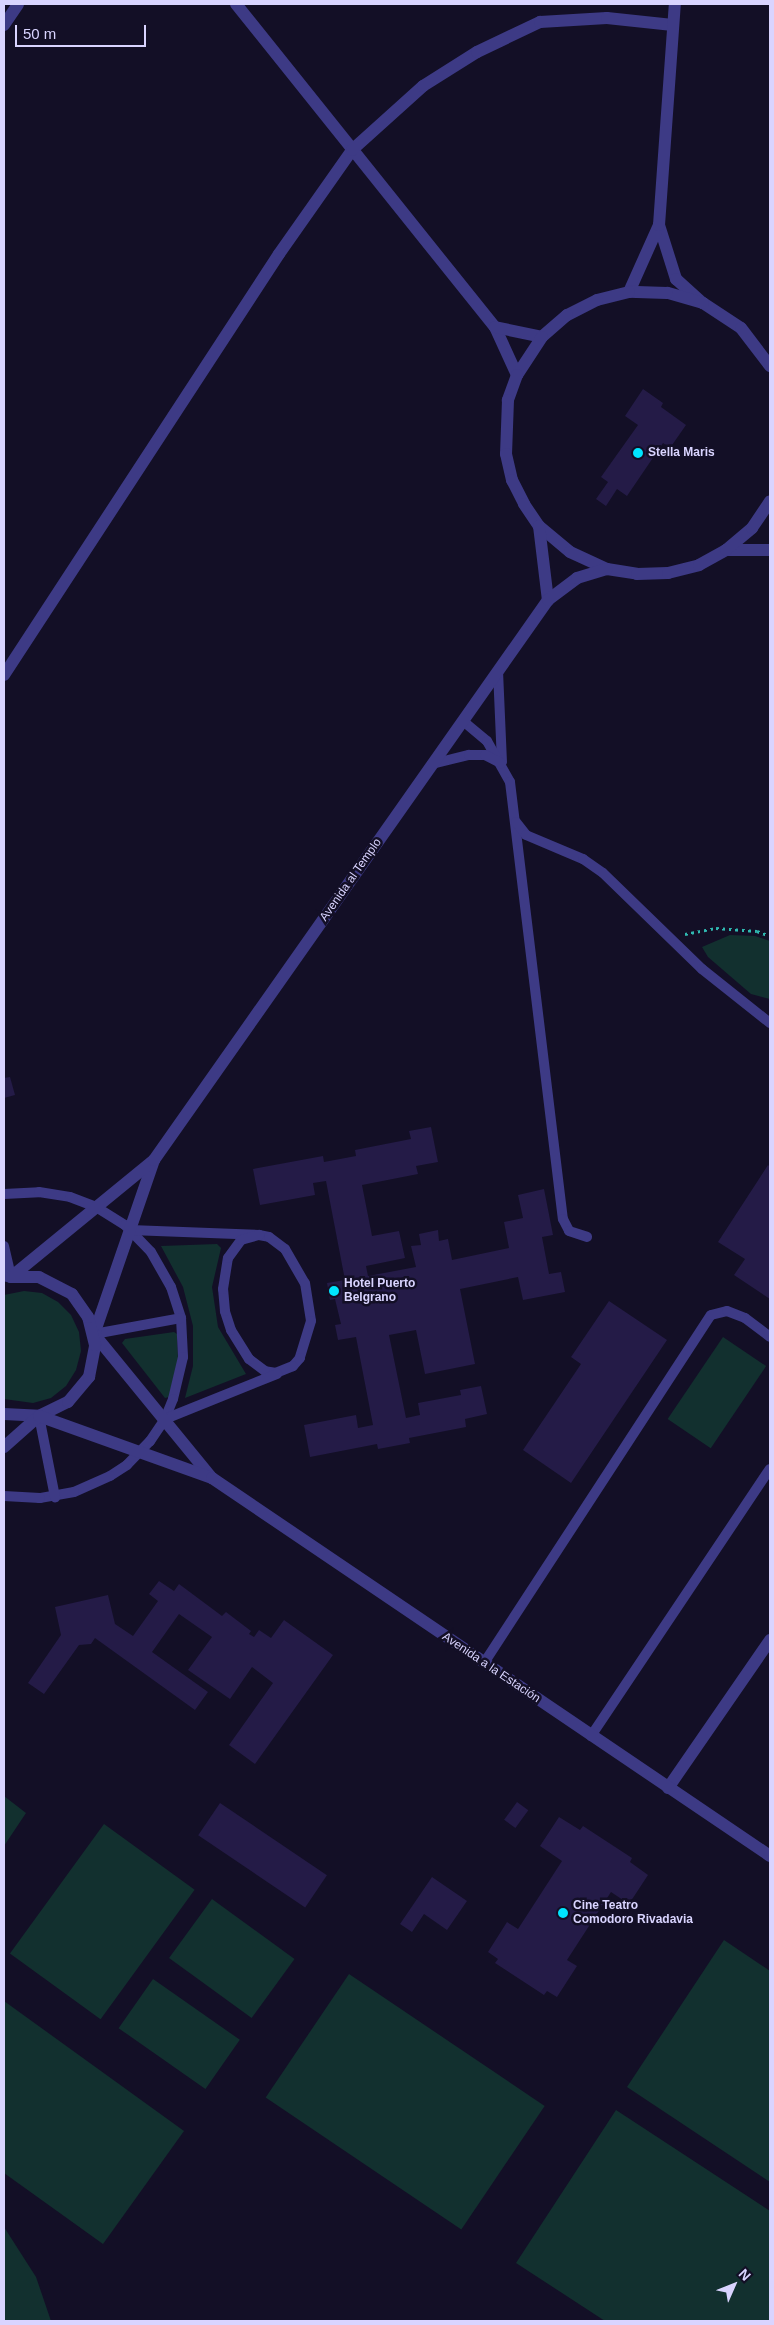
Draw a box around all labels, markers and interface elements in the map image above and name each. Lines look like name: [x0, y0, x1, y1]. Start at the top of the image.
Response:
scale bar: [18, 15, 149, 47]
text: 50 m: [23, 25, 56, 42]
place label: Stella Maris: [648, 446, 715, 460]
marker: Stella Maris: [632, 447, 644, 459]
street label: Avenida al Templo: [317, 836, 385, 924]
place label: Hotel Puerto Belgrano: [344, 1277, 415, 1305]
marker: Hotel Puerto Belgrano: [328, 1285, 340, 1297]
street label: Avenida a la Estación: [439, 1630, 543, 1706]
place label: Cine Teatro Comodoro Rivadavia: [573, 1899, 693, 1927]
marker: Cine Teatro Comodoro Rivadavia: [557, 1907, 569, 1919]
north arrow: [709, 2260, 759, 2310]
text: N: [736, 2265, 754, 2284]

